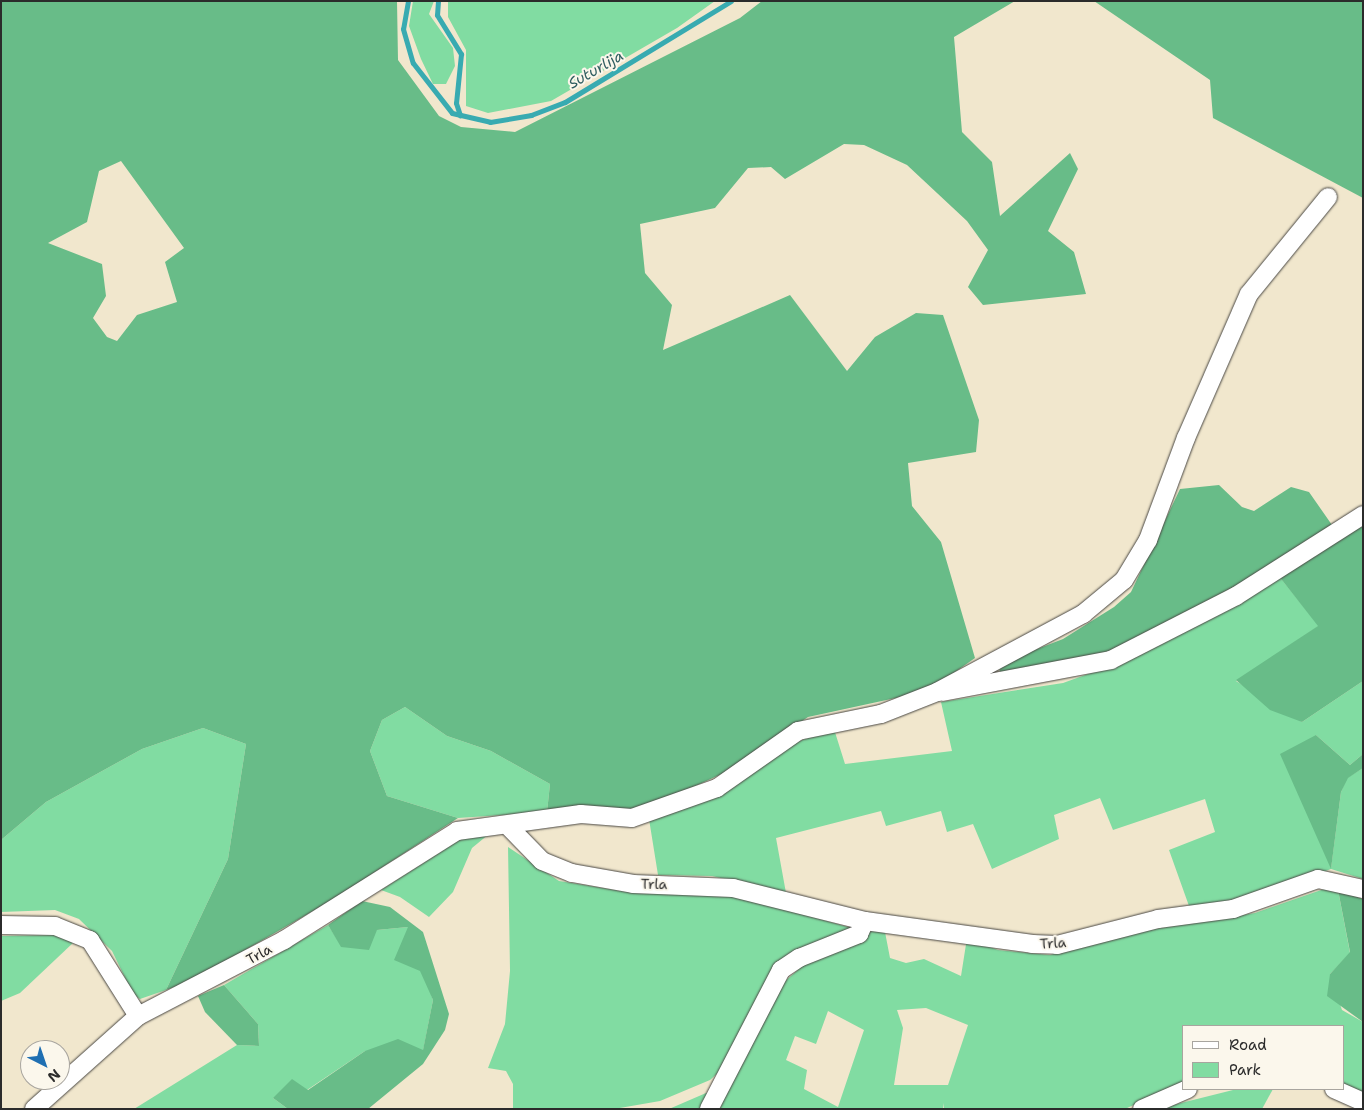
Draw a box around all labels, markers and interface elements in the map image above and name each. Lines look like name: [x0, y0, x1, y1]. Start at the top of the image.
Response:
water label: Suturlija: [565, 47, 627, 93]
street label: Trla: [641, 875, 667, 893]
street label: Trla: [1039, 934, 1067, 952]
street label: Trla: [243, 940, 275, 968]
legend: [1182, 1025, 1344, 1090]
text: Road: [1229, 1035, 1267, 1055]
north arrow: [20, 1040, 70, 1090]
text: Park: [1229, 1060, 1261, 1080]
text: N: [44, 1065, 64, 1086]

